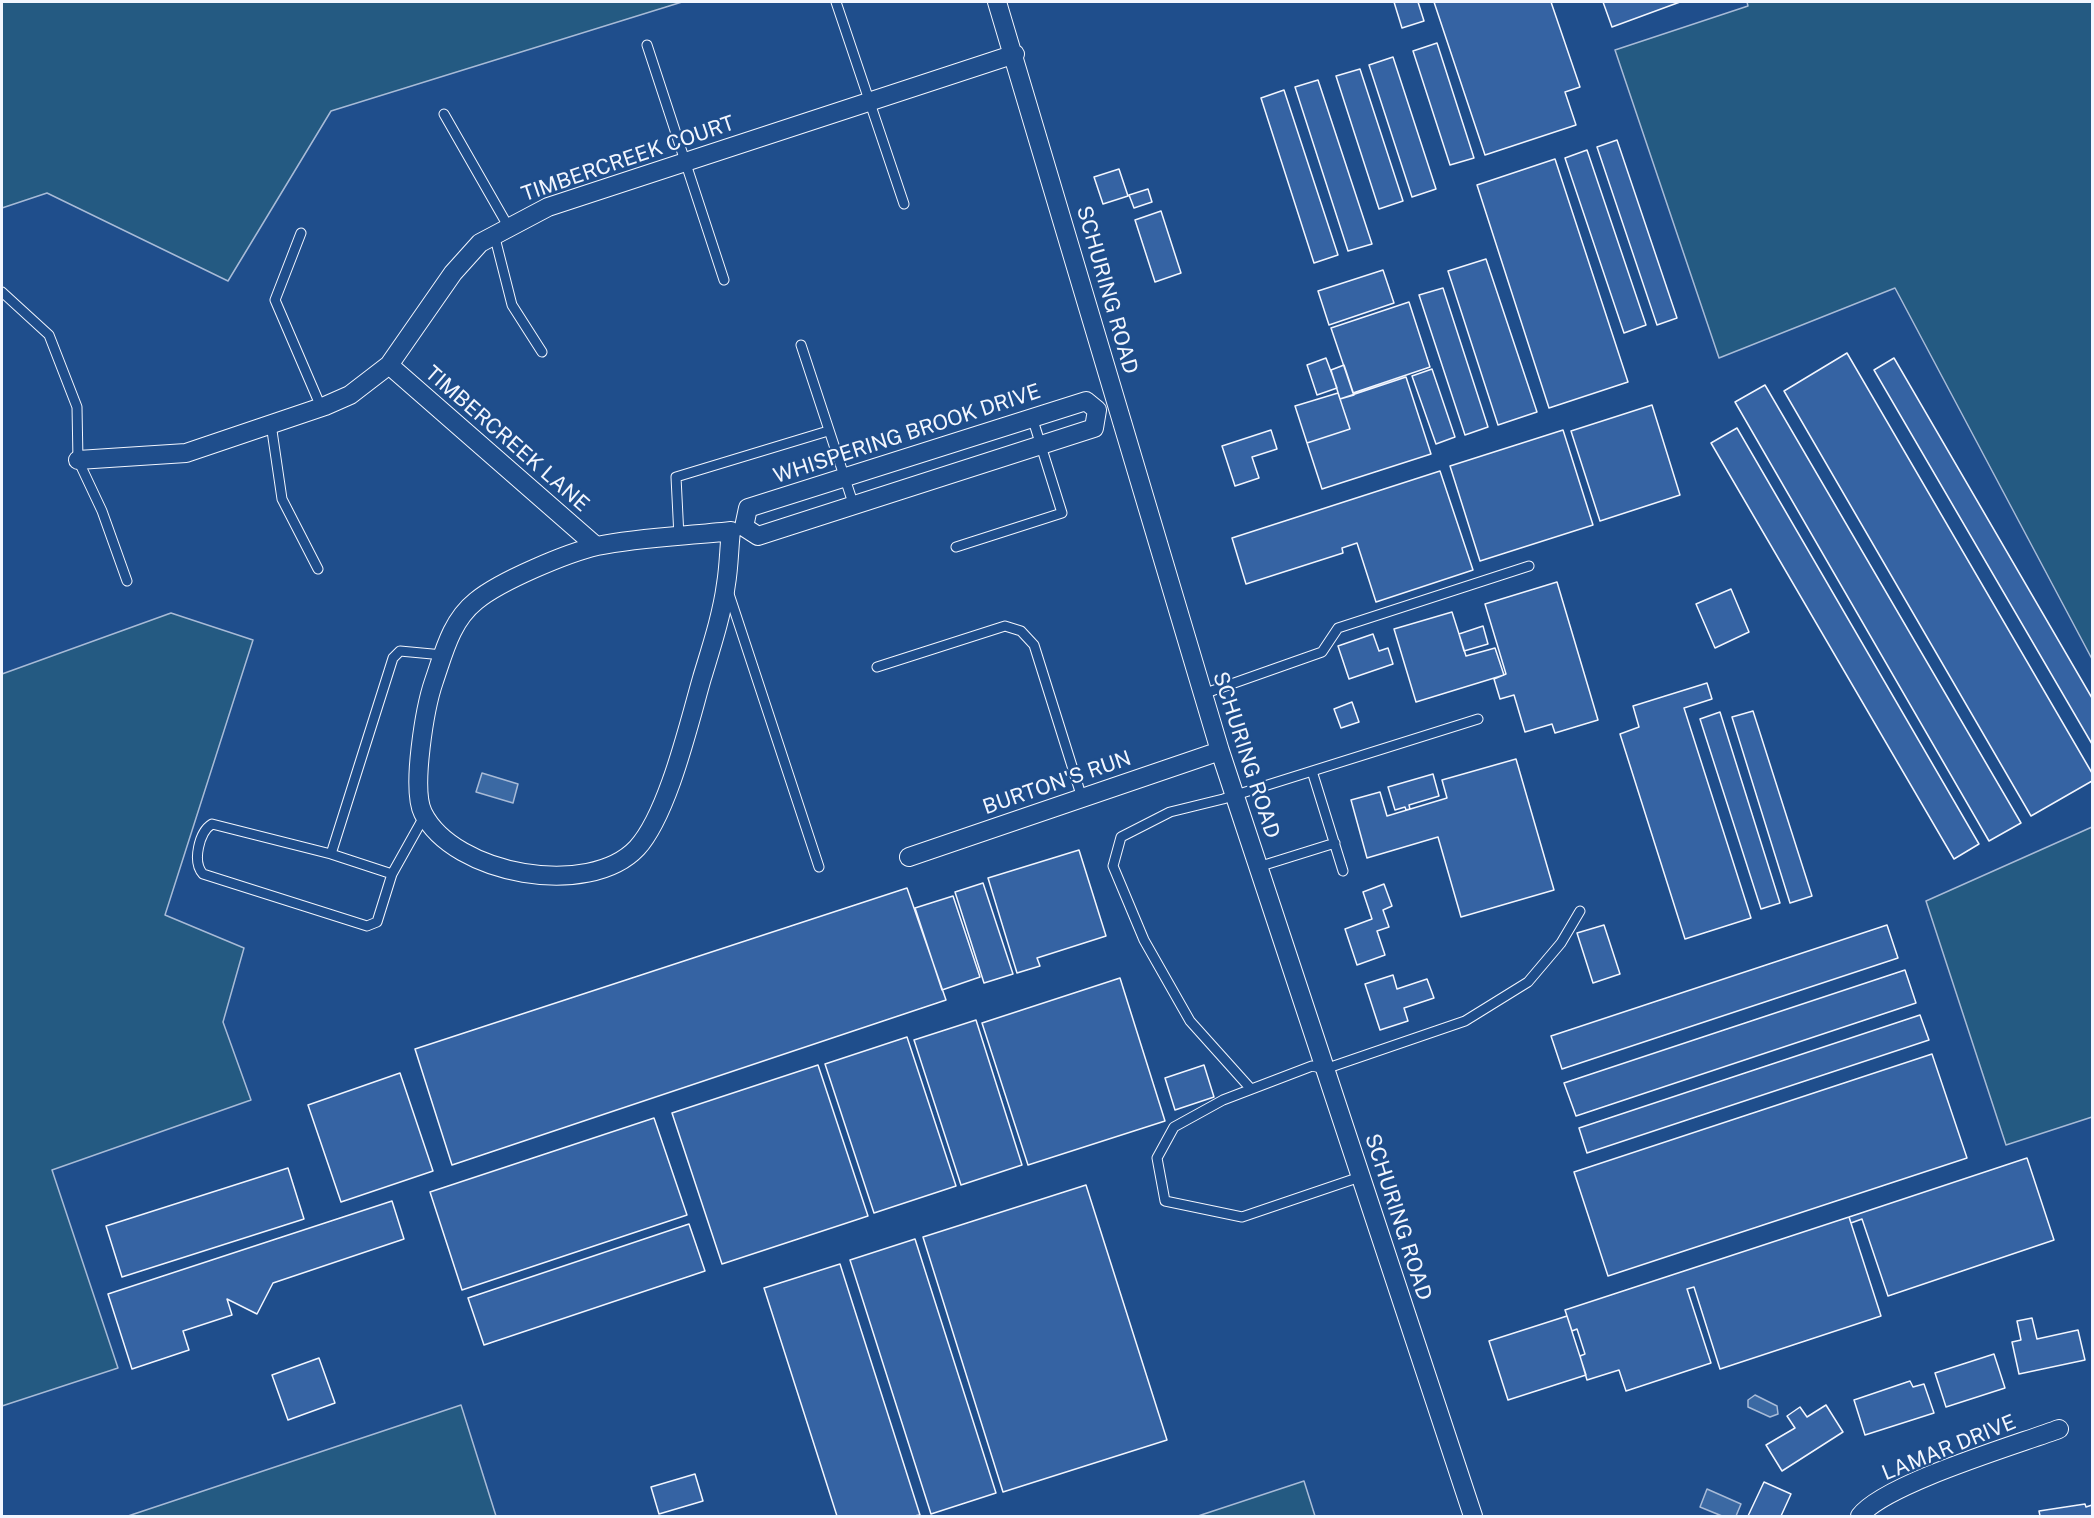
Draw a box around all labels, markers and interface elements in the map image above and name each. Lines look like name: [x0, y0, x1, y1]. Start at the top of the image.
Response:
street label: TIMBERCREEK COURT: [518, 111, 738, 207]
street label: SCHURING ROAD: [1071, 203, 1143, 377]
street label: TIMBERCREEK LANE: [420, 361, 594, 517]
street label: WHISPERING BROOK DRIVE: [770, 379, 1044, 489]
street label: SCHURING ROAD: [1207, 669, 1285, 841]
street label: BURTON'S RUN: [980, 746, 1134, 820]
street label: SCHURING ROAD: [1359, 1131, 1437, 1303]
street label: LAMAR DRIVE: [1878, 1410, 2020, 1486]

